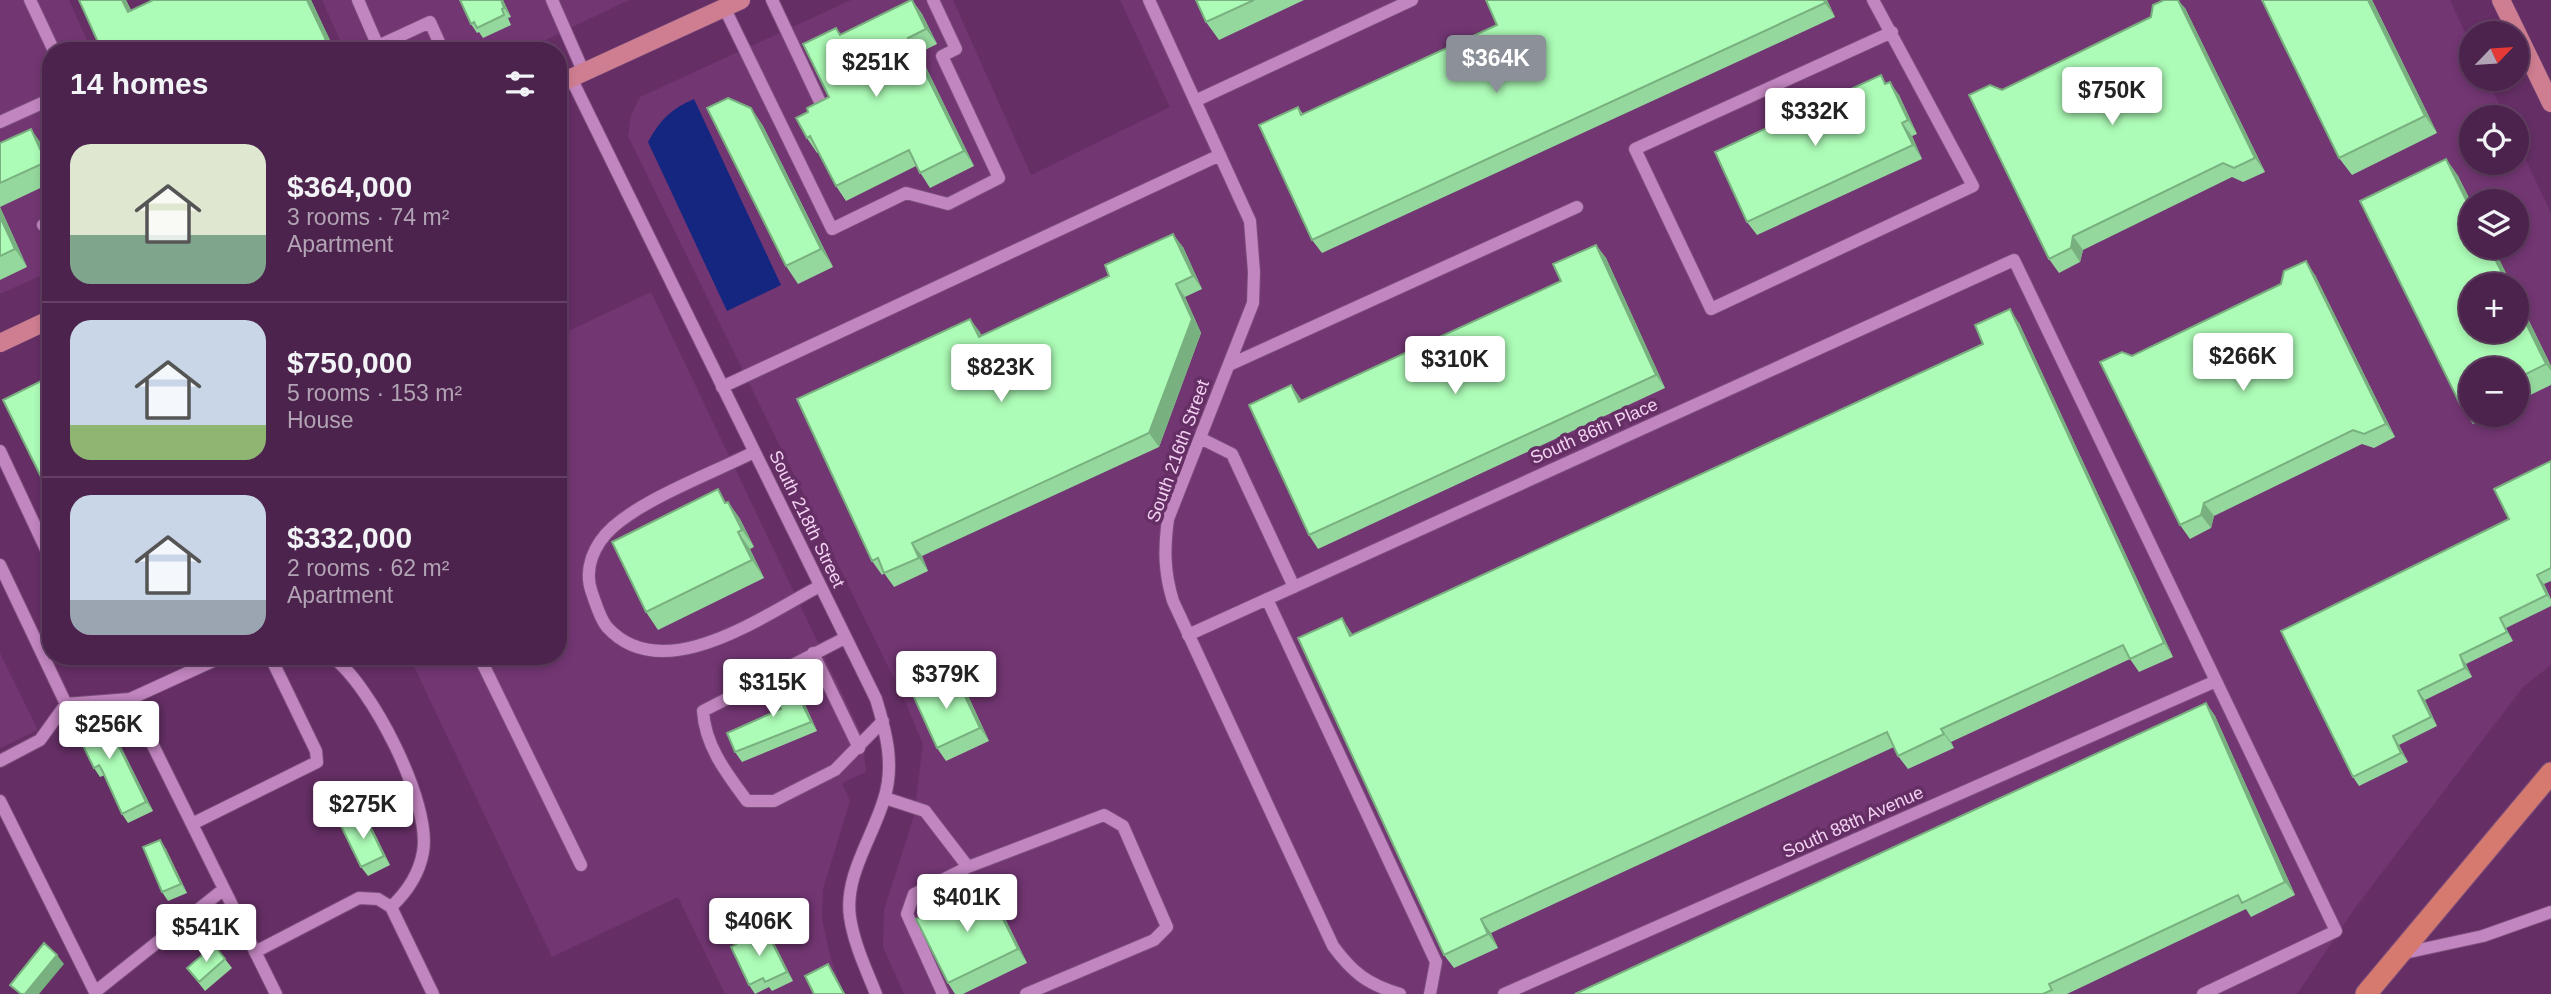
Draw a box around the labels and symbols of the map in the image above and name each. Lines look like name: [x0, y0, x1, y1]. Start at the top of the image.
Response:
north arrow: [2459, 21, 2529, 91]
pin: $364K: [1447, 36, 1545, 95]
pin: $251K: [827, 40, 925, 99]
pin: $750K: [2063, 68, 2161, 127]
pin: $332K: [1766, 88, 1864, 148]
pin: $266K: [2194, 334, 2292, 393]
pin: $310K: [1406, 336, 1504, 396]
pin: $823K: [952, 344, 1050, 404]
street label: South 216th Street: [1143, 377, 1213, 525]
street label: South 86th Place: [1527, 394, 1661, 468]
street label: South 218th Street: [765, 447, 849, 591]
pin: $379K: [897, 652, 995, 711]
pin: $315K: [724, 660, 822, 719]
pin: $256K: [60, 702, 158, 761]
pin: $275K: [314, 782, 412, 841]
street label: South 88th Avenue: [1780, 782, 1926, 862]
pin: $401K: [918, 874, 1016, 934]
pin: $406K: [710, 898, 808, 958]
pin: $541K: [157, 904, 255, 964]

